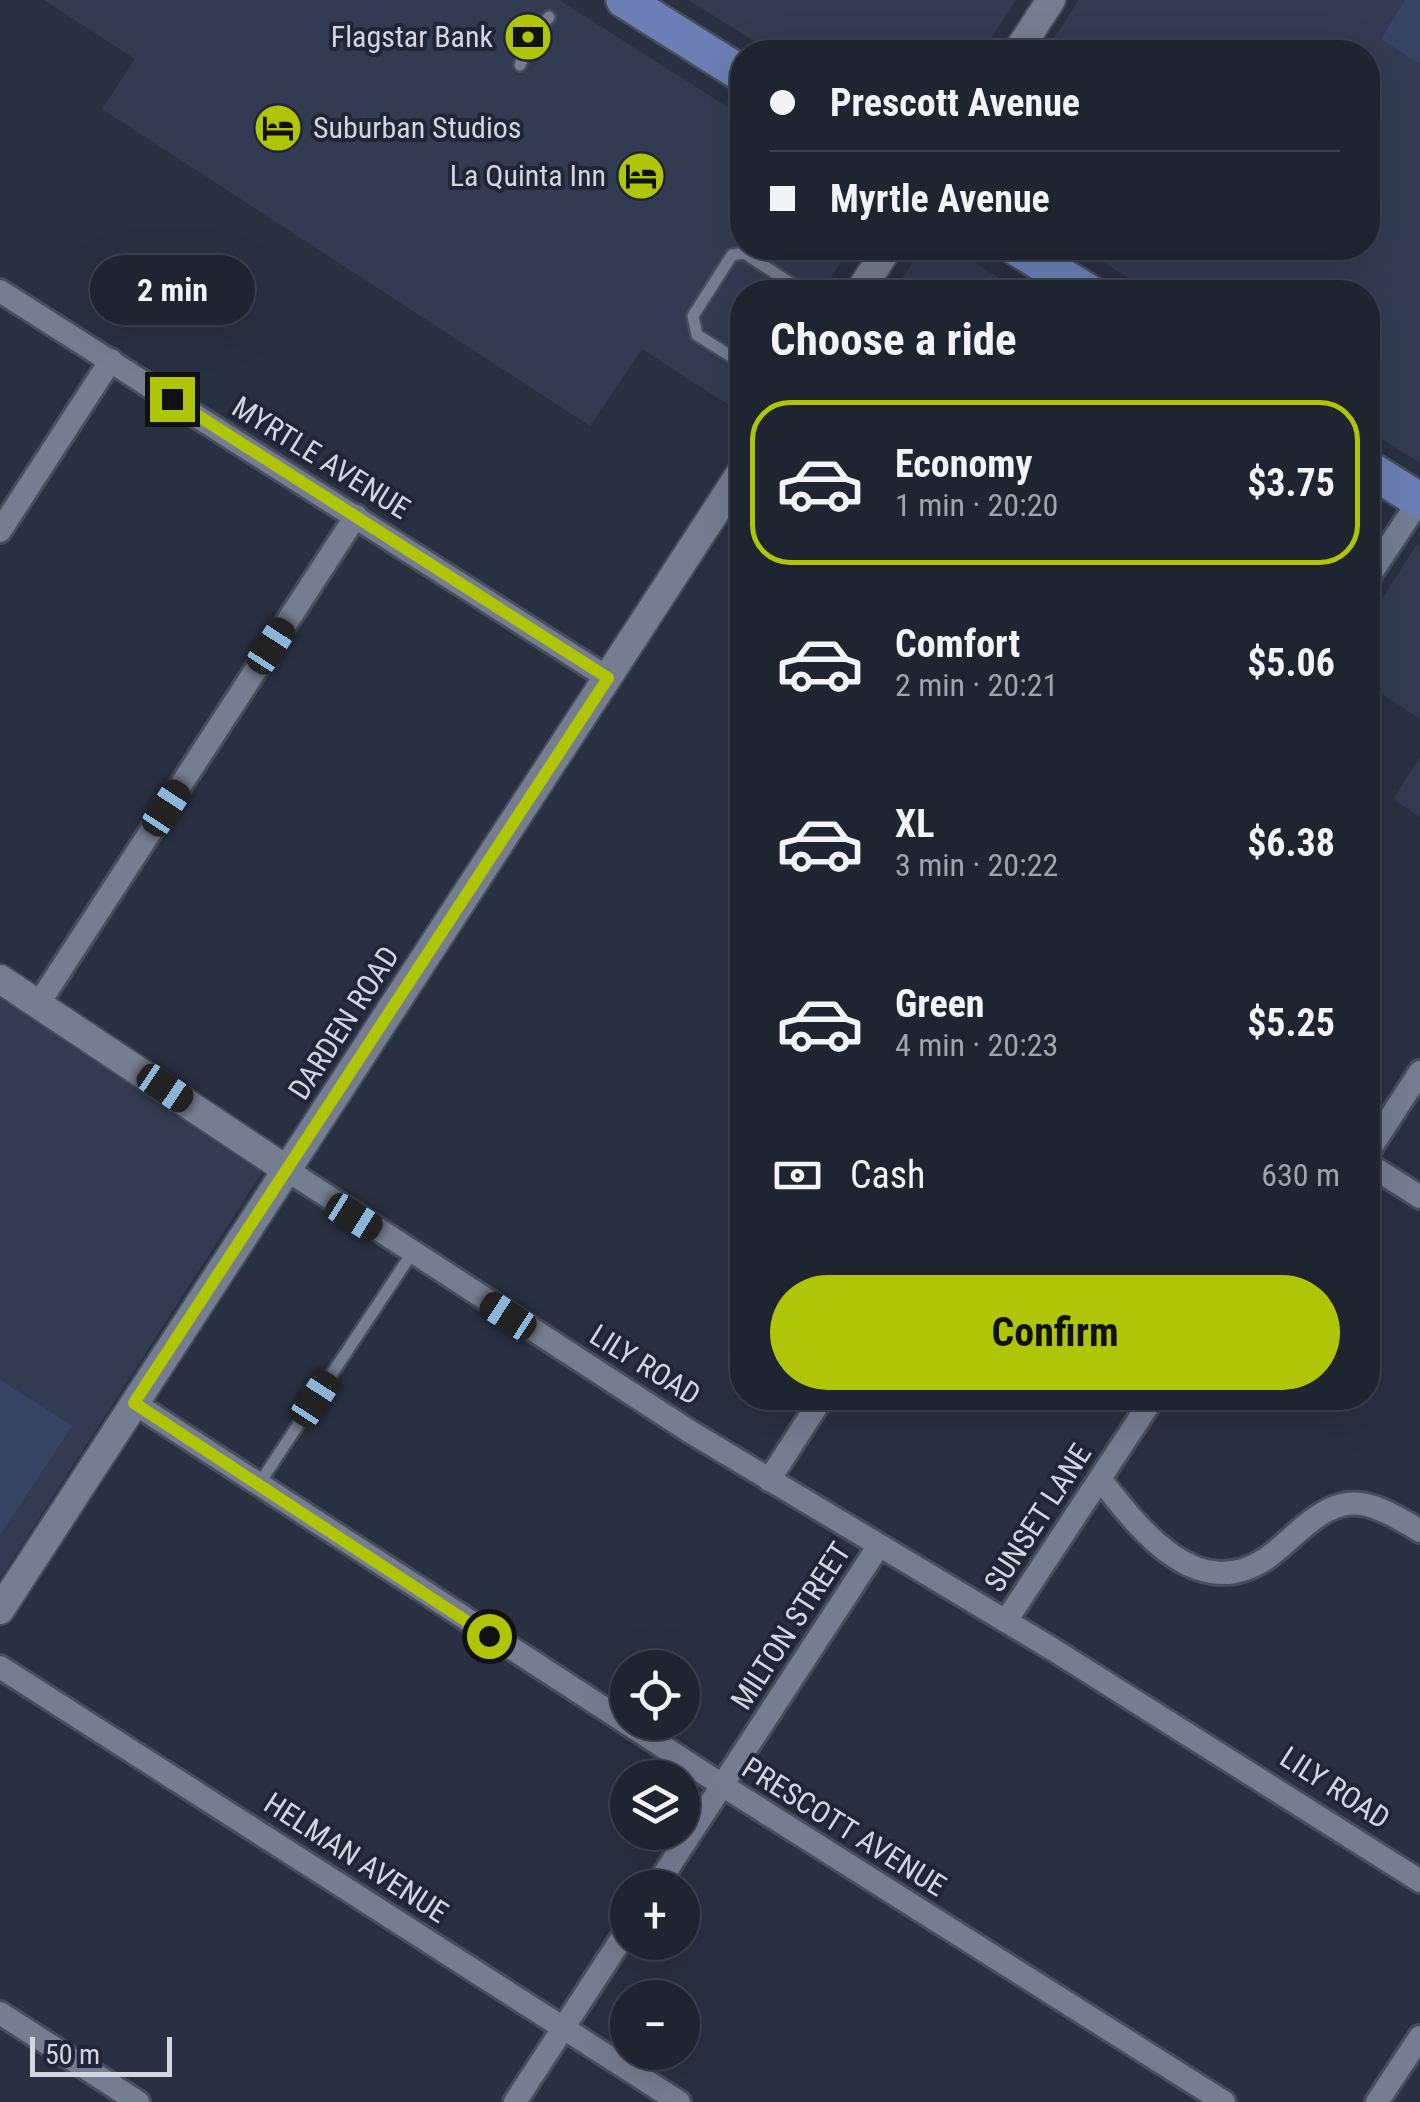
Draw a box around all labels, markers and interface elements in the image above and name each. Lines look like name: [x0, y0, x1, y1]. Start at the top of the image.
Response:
bank icon: Flagstar Bank: [502, 11, 554, 63]
place label: Flagstar Bank: [331, 19, 493, 54]
text: Prescott Avenue: [830, 81, 1080, 125]
hotel icon: Suburban Studios: [252, 102, 304, 154]
place label: Suburban Studios: [313, 110, 522, 145]
hotel icon: La Quinta Inn: [615, 150, 667, 202]
place label: La Quinta Inn: [450, 158, 606, 193]
text: Myrtle Avenue: [830, 177, 1050, 221]
callout: 2 min: [90, 254, 254, 324]
text: 2 min: [137, 271, 208, 309]
text: Choose a ride: [770, 313, 1017, 366]
route end: [150, 377, 195, 422]
street label: MYRTLE AVENUE: [226, 389, 416, 526]
icon: car: [775, 438, 865, 528]
text: Economy: [895, 442, 1032, 486]
text: $3.75: [1247, 461, 1335, 505]
text: 1 min · 20:20: [895, 486, 1058, 524]
car: [242, 613, 300, 679]
icon: car: [775, 618, 865, 708]
text: Comfort: [895, 622, 1020, 666]
text: $5.06: [1247, 641, 1335, 685]
text: 2 min · 20:21: [895, 666, 1058, 704]
car: [137, 775, 195, 841]
icon: car: [775, 798, 865, 888]
text: XL: [895, 802, 934, 846]
text: $6.38: [1247, 821, 1335, 865]
text: 3 min · 20:22: [895, 846, 1058, 884]
street label: DARDEN ROAD: [281, 940, 406, 1106]
icon: car: [775, 978, 865, 1068]
text: Green: [895, 982, 985, 1026]
text: $5.25: [1247, 1001, 1335, 1045]
text: 4 min · 20:23: [895, 1026, 1058, 1064]
car: [132, 1059, 198, 1117]
icon: cash: [770, 1148, 825, 1203]
text: Cash: [850, 1153, 925, 1197]
text: 630 m: [1261, 1156, 1340, 1194]
car: [321, 1188, 387, 1246]
button: Confirm: [770, 1275, 1340, 1390]
car: [475, 1287, 541, 1345]
street label: LILY ROAD: [584, 1317, 707, 1412]
car: [286, 1366, 344, 1432]
street label: SUNSET LANE: [977, 1437, 1098, 1598]
street label: MILTON STREET: [724, 1536, 858, 1716]
route start: [467, 1614, 512, 1659]
map controls: [610, 1650, 700, 2070]
button: locate: [610, 1650, 700, 1740]
street label: LILY ROAD: [1274, 1739, 1396, 1836]
street label: PRESCOTT AVENUE: [736, 1750, 953, 1903]
button: layers: [610, 1760, 700, 1850]
street label: HELMAN AVENUE: [258, 1785, 455, 1930]
button: +: [610, 1870, 700, 1960]
button: −: [610, 1980, 700, 2070]
scale bar: [30, 2032, 172, 2076]
text: 50 m: [45, 2038, 100, 2071]

